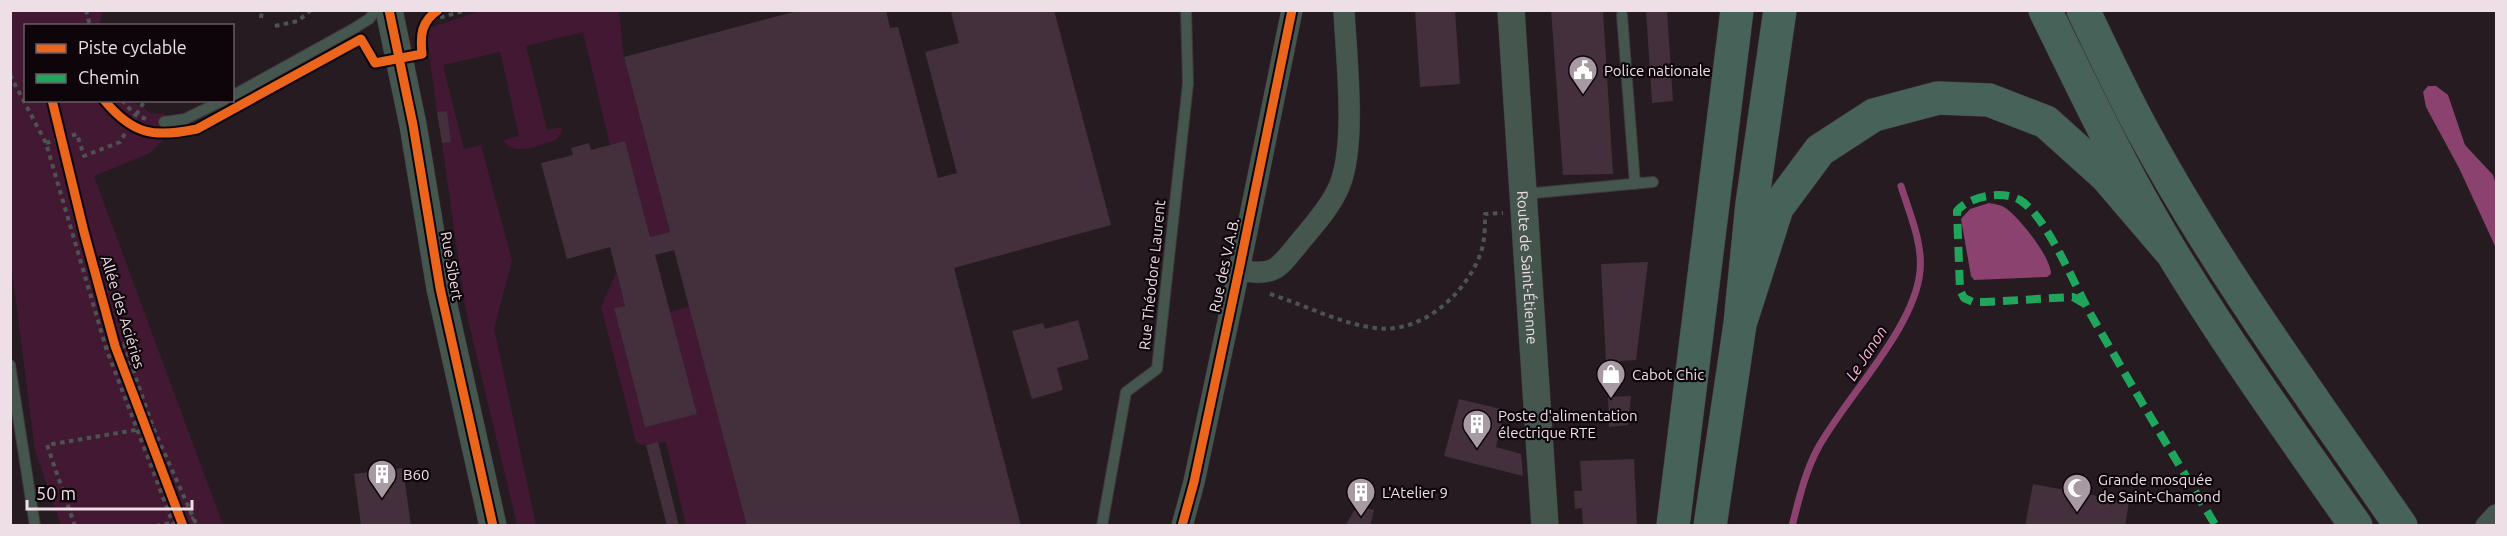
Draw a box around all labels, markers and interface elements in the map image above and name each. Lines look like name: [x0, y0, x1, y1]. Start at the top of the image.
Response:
legend: [24, 24, 234, 102]
text: Piste cyclable: [78, 37, 187, 57]
public building icon: Police nationale: [1567, 54, 1599, 96]
place label: Police nationale: [1604, 62, 1711, 79]
text: Chemin: [78, 67, 139, 87]
street label: Route de Saint-Étienne: [1514, 190, 1542, 345]
street label: Rue Théodore Laurent: [1136, 199, 1168, 351]
street label: Rue des V.A.B.: [1206, 216, 1242, 314]
street label: Rue Sibert: [438, 230, 466, 302]
street label: Allée des Aciéries: [98, 253, 148, 371]
water label: Le Janon: [1842, 322, 1890, 384]
shop icon: Cabot Chic: [1595, 358, 1627, 400]
place label: Cabot Chic: [1632, 366, 1704, 383]
place label: Poste d'alimentation électrique RTE: [1498, 407, 1638, 441]
building icon: Poste d'alimentation électrique RTE: [1461, 408, 1493, 450]
building icon: B60: [366, 458, 398, 500]
place label: B60: [403, 466, 429, 483]
place label: Grande mosquée de Saint-Chamond: [2098, 471, 2221, 505]
mosque icon: Grande mosquée de Saint-Chamond: [2061, 472, 2093, 514]
scale bar: [27, 473, 192, 511]
building icon: L'Atelier 9: [1345, 476, 1377, 518]
text: 50 m: [36, 483, 76, 503]
place label: L'Atelier 9: [1382, 484, 1448, 501]

